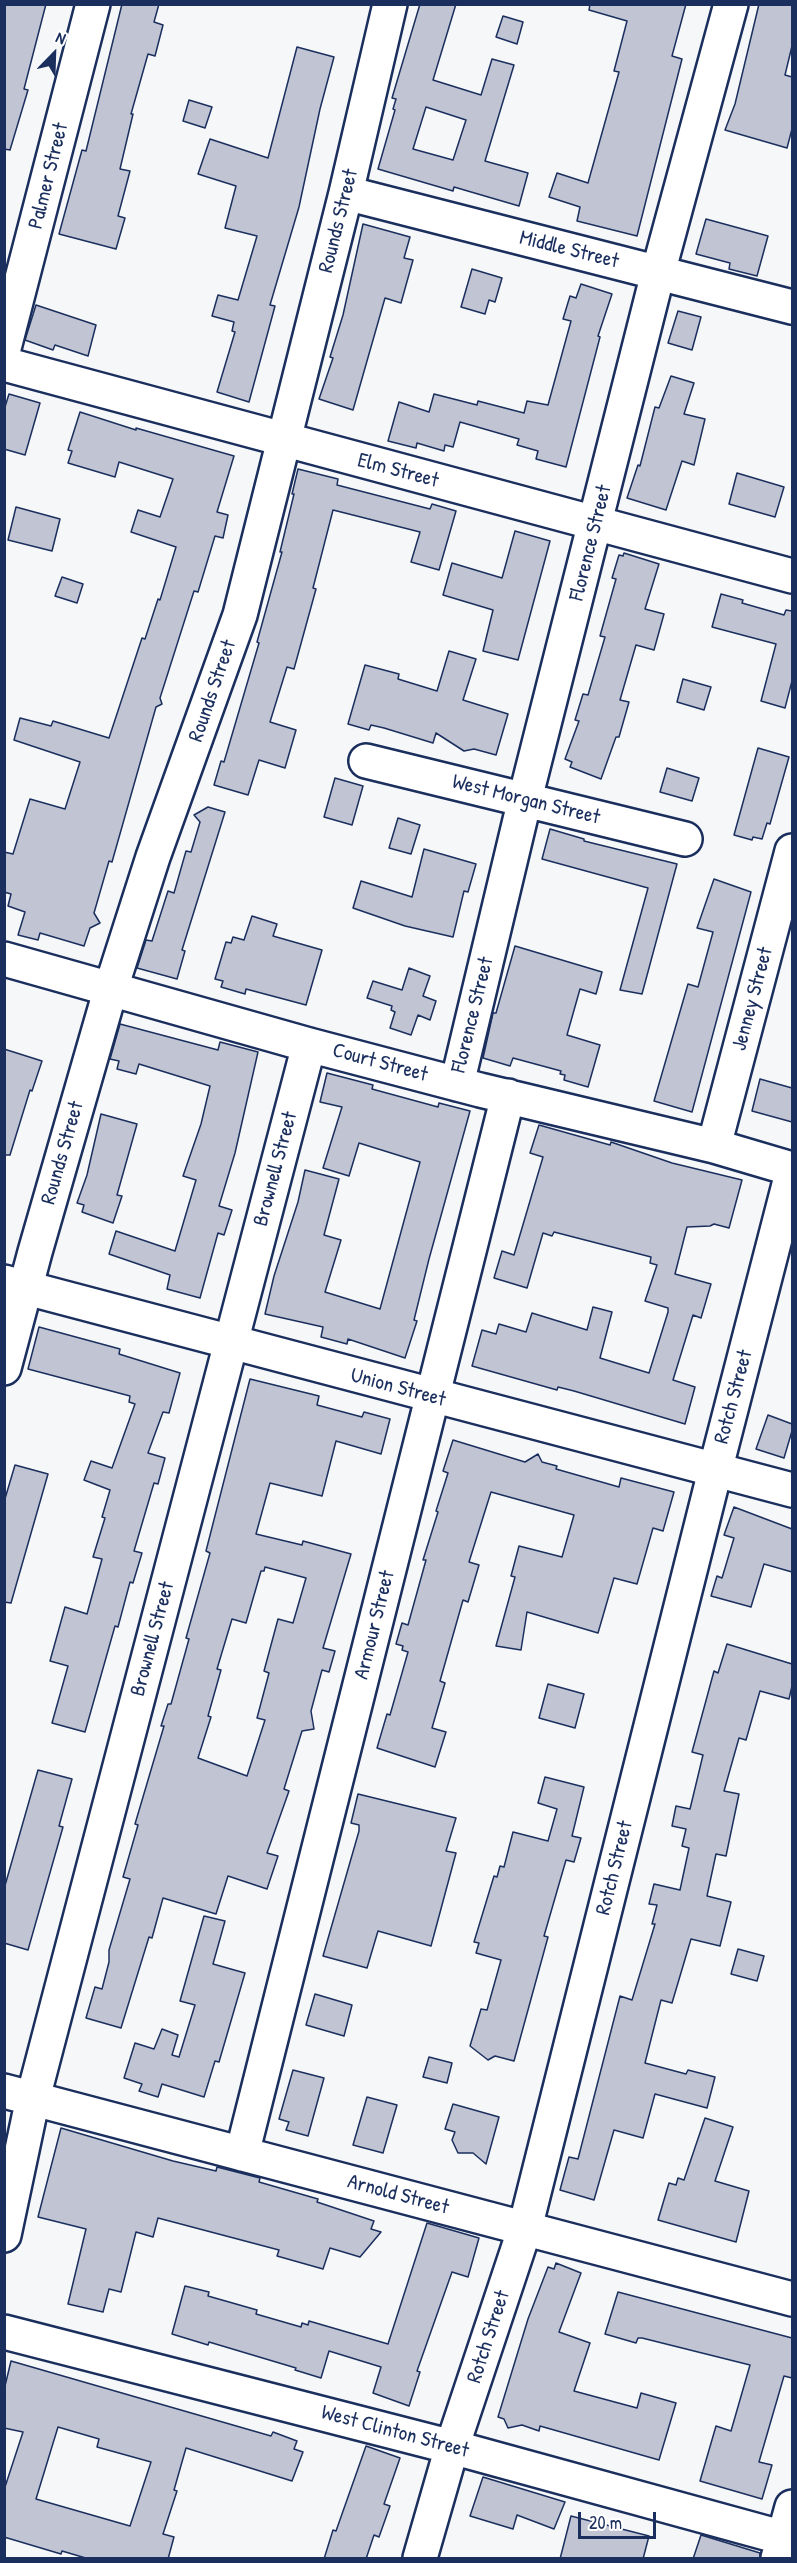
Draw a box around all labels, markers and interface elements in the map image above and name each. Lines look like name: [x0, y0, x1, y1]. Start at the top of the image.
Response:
north arrow: [24, 24, 84, 84]
text: N: [53, 26, 69, 49]
street label: Palmer Street: [24, 120, 74, 232]
street label: Rounds Street: [314, 167, 364, 275]
street label: Middle Street: [517, 226, 621, 274]
street label: Elm Street: [355, 448, 441, 494]
street label: Florence Street: [564, 483, 618, 603]
street label: Rounds Street: [184, 637, 242, 745]
street label: West Morgan Street: [450, 769, 602, 831]
street label: Jenney Street: [727, 945, 779, 1053]
street label: Florence Street: [446, 955, 500, 1075]
street label: Court Street: [330, 1038, 430, 1088]
street label: Rounds Street: [36, 1099, 90, 1207]
street label: Brownell Street: [249, 1109, 303, 1229]
street label: Rotch Street: [709, 1347, 759, 1447]
street label: Union Street: [348, 1363, 448, 1413]
street label: Armour Street: [349, 1568, 401, 1682]
street label: Brownell Street: [126, 1579, 180, 1699]
street label: Rotch Street: [591, 1818, 639, 1918]
street label: Arnold Street: [345, 2169, 451, 2221]
street label: Rotch Street: [462, 2287, 516, 2387]
street label: West Clinton Street: [319, 2400, 471, 2464]
scale bar: [581, 2500, 659, 2538]
text: 20 m: [589, 2510, 622, 2535]

